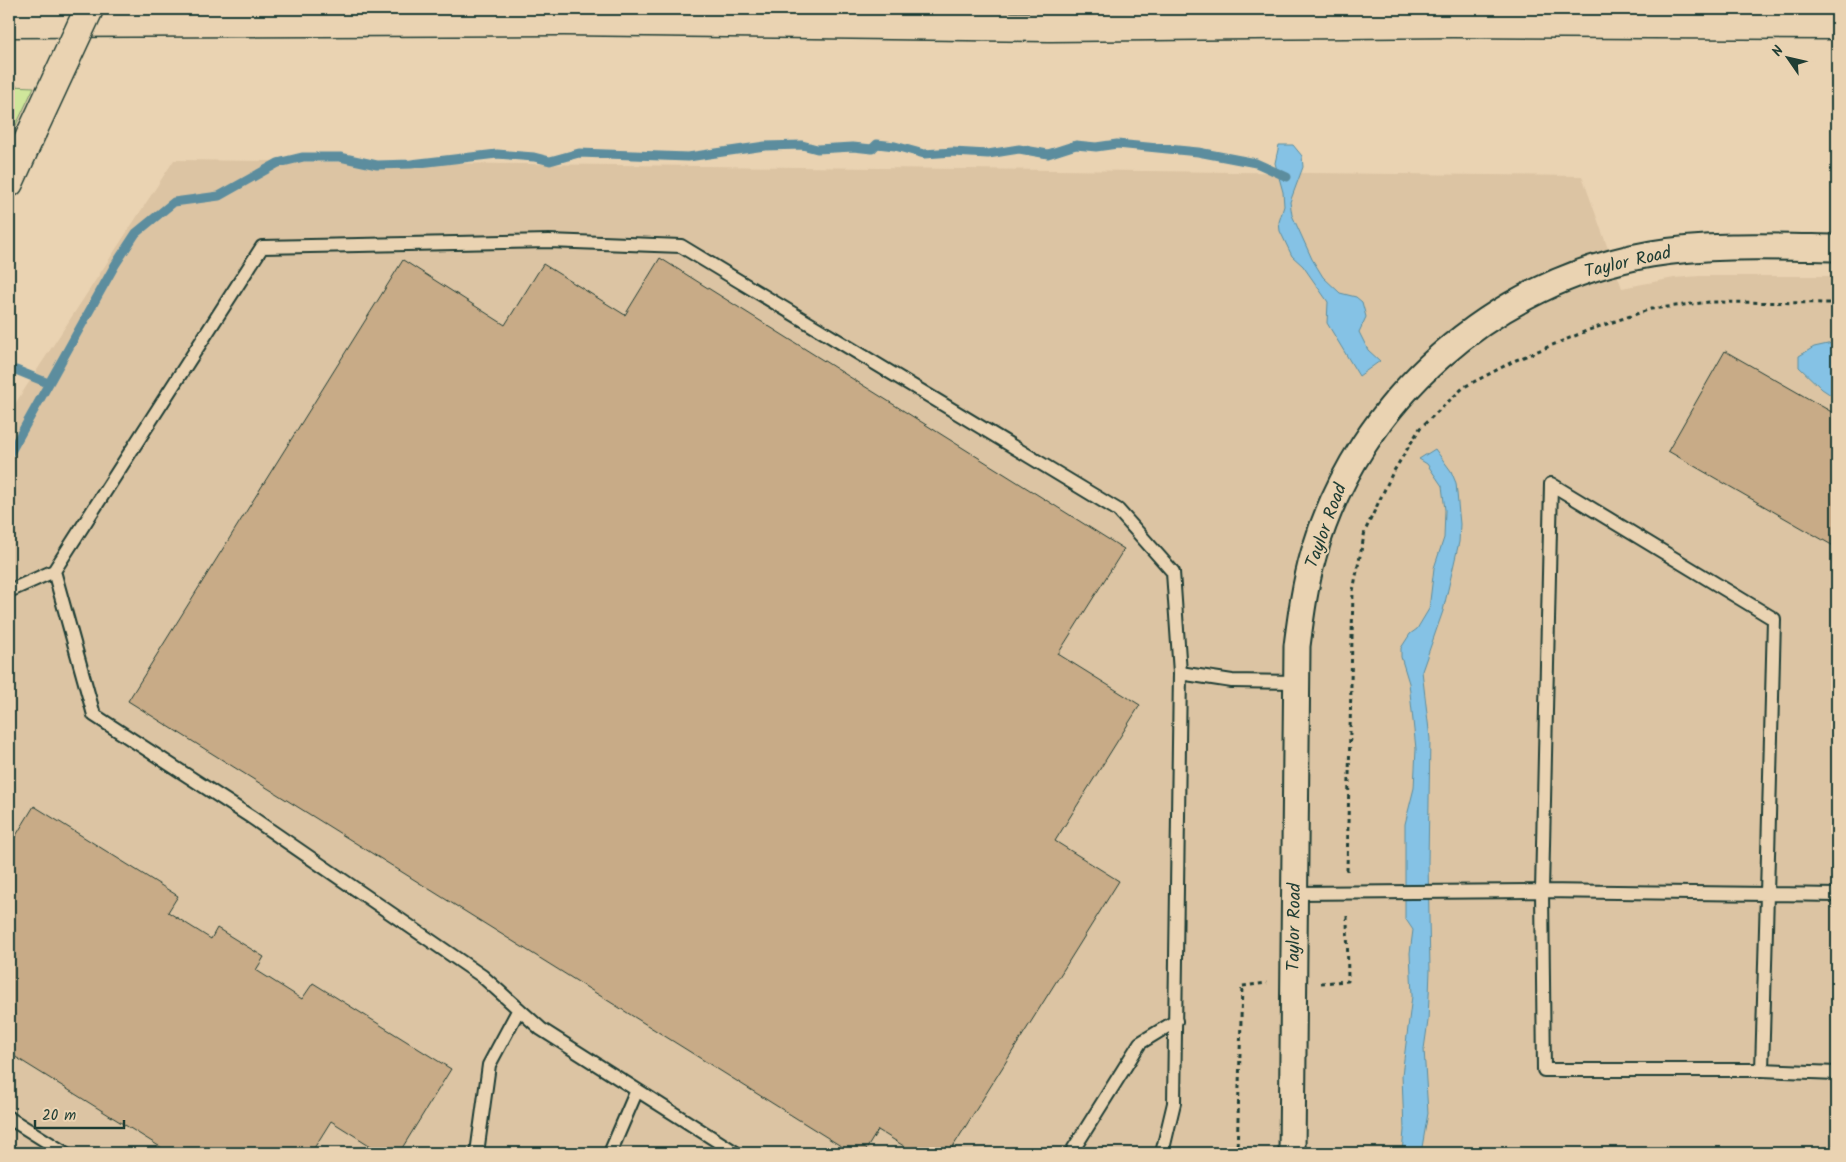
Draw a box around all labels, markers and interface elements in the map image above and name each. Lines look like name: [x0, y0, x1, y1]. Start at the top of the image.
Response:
north arrow: [1764, 32, 1814, 82]
text: N: [1766, 41, 1790, 61]
street label: Taylor Road: [1582, 239, 1675, 287]
street label: Taylor Road: [1298, 479, 1356, 572]
street label: Taylor Road: [1280, 882, 1310, 971]
scale bar: [35, 1097, 124, 1129]
text: 20 m: [42, 1104, 76, 1128]

